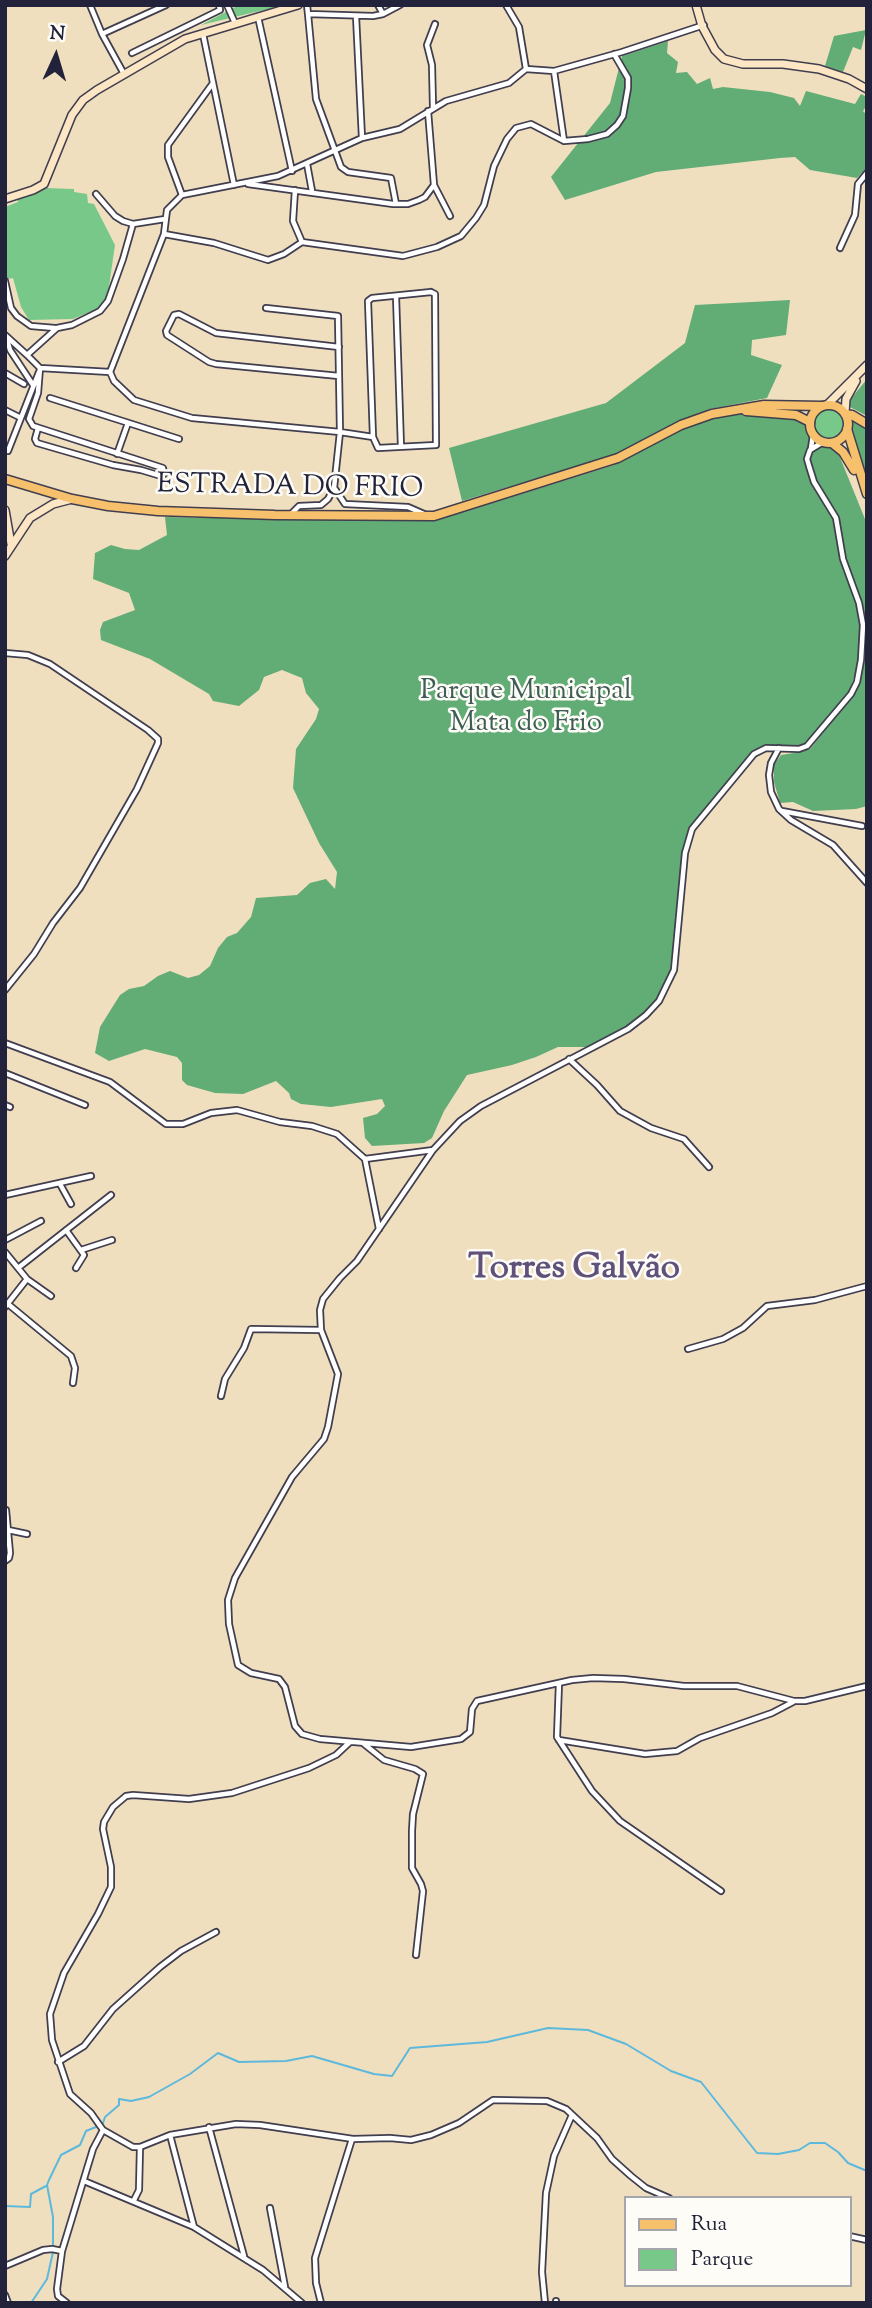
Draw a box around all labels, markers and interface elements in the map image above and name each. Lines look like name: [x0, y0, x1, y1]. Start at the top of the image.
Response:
north arrow: [21, 21, 91, 91]
text: N: [49, 21, 66, 49]
street label: ESTRADA DO FRIO: [157, 470, 423, 508]
park label: Parque Municipal Mata do Frio: [420, 676, 632, 742]
district label: Torres Galvão: [468, 1250, 680, 1292]
legend: [624, 2196, 851, 2287]
text: Rua: [691, 2210, 727, 2240]
text: Parque: [691, 2245, 753, 2275]

